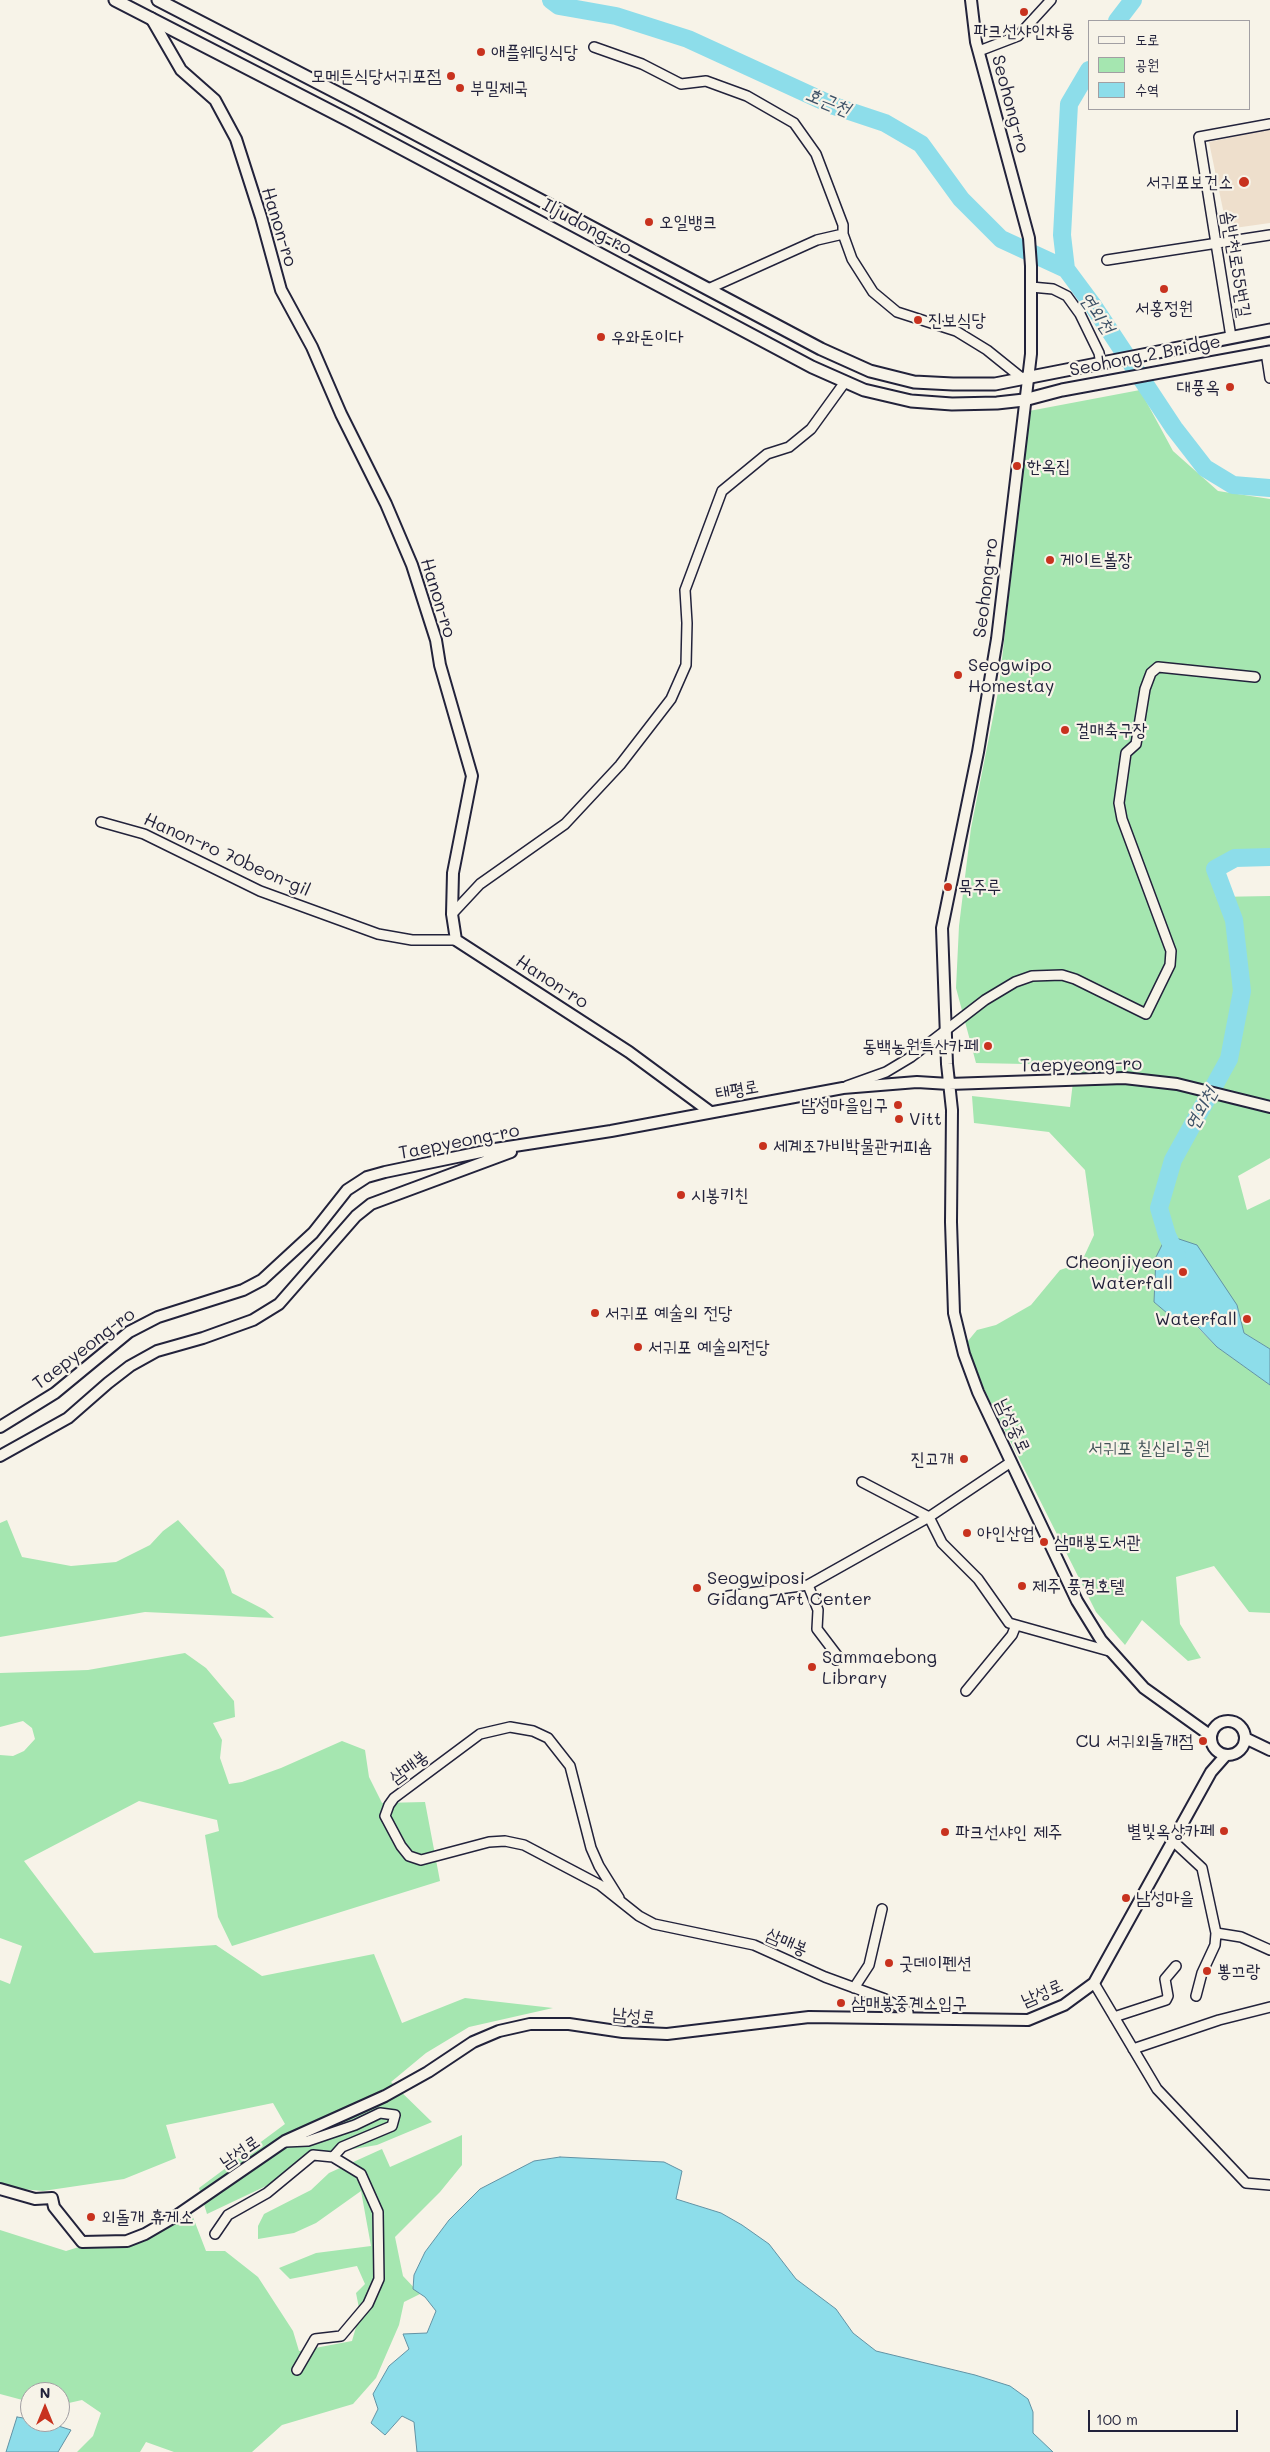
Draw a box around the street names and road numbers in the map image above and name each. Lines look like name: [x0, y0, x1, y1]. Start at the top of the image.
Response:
street label: Seohong-ro: [987, 53, 1033, 155]
street label: Hanon-ro: [257, 185, 301, 269]
street label: Iljudong-ro: [539, 194, 635, 260]
street label: 솜반천로55번길: [1217, 209, 1255, 319]
street label: Seohong 2 Bridge: [1068, 331, 1222, 381]
street label: Seohong-ro: [969, 537, 1003, 639]
street label: Hanon-ro: [416, 556, 460, 640]
street label: Hanon-ro 70beon-gil: [140, 808, 314, 902]
street label: Hanon-ro: [512, 951, 592, 1013]
street label: Taepyeong-ro: [1020, 1053, 1142, 1077]
street label: 태평로: [714, 1076, 760, 1104]
street label: Taepyeong-ro: [397, 1120, 521, 1164]
street label: Taepyeong-ro: [29, 1304, 139, 1394]
street label: 남성중로: [991, 1395, 1035, 1457]
street label: 삼매봉: [385, 1745, 433, 1789]
street label: 삼매봉: [763, 1924, 811, 1960]
street label: 남성로: [1018, 1975, 1066, 2011]
street label: 남성로: [611, 2003, 657, 2029]
street label: 남성로: [216, 2131, 264, 2173]

